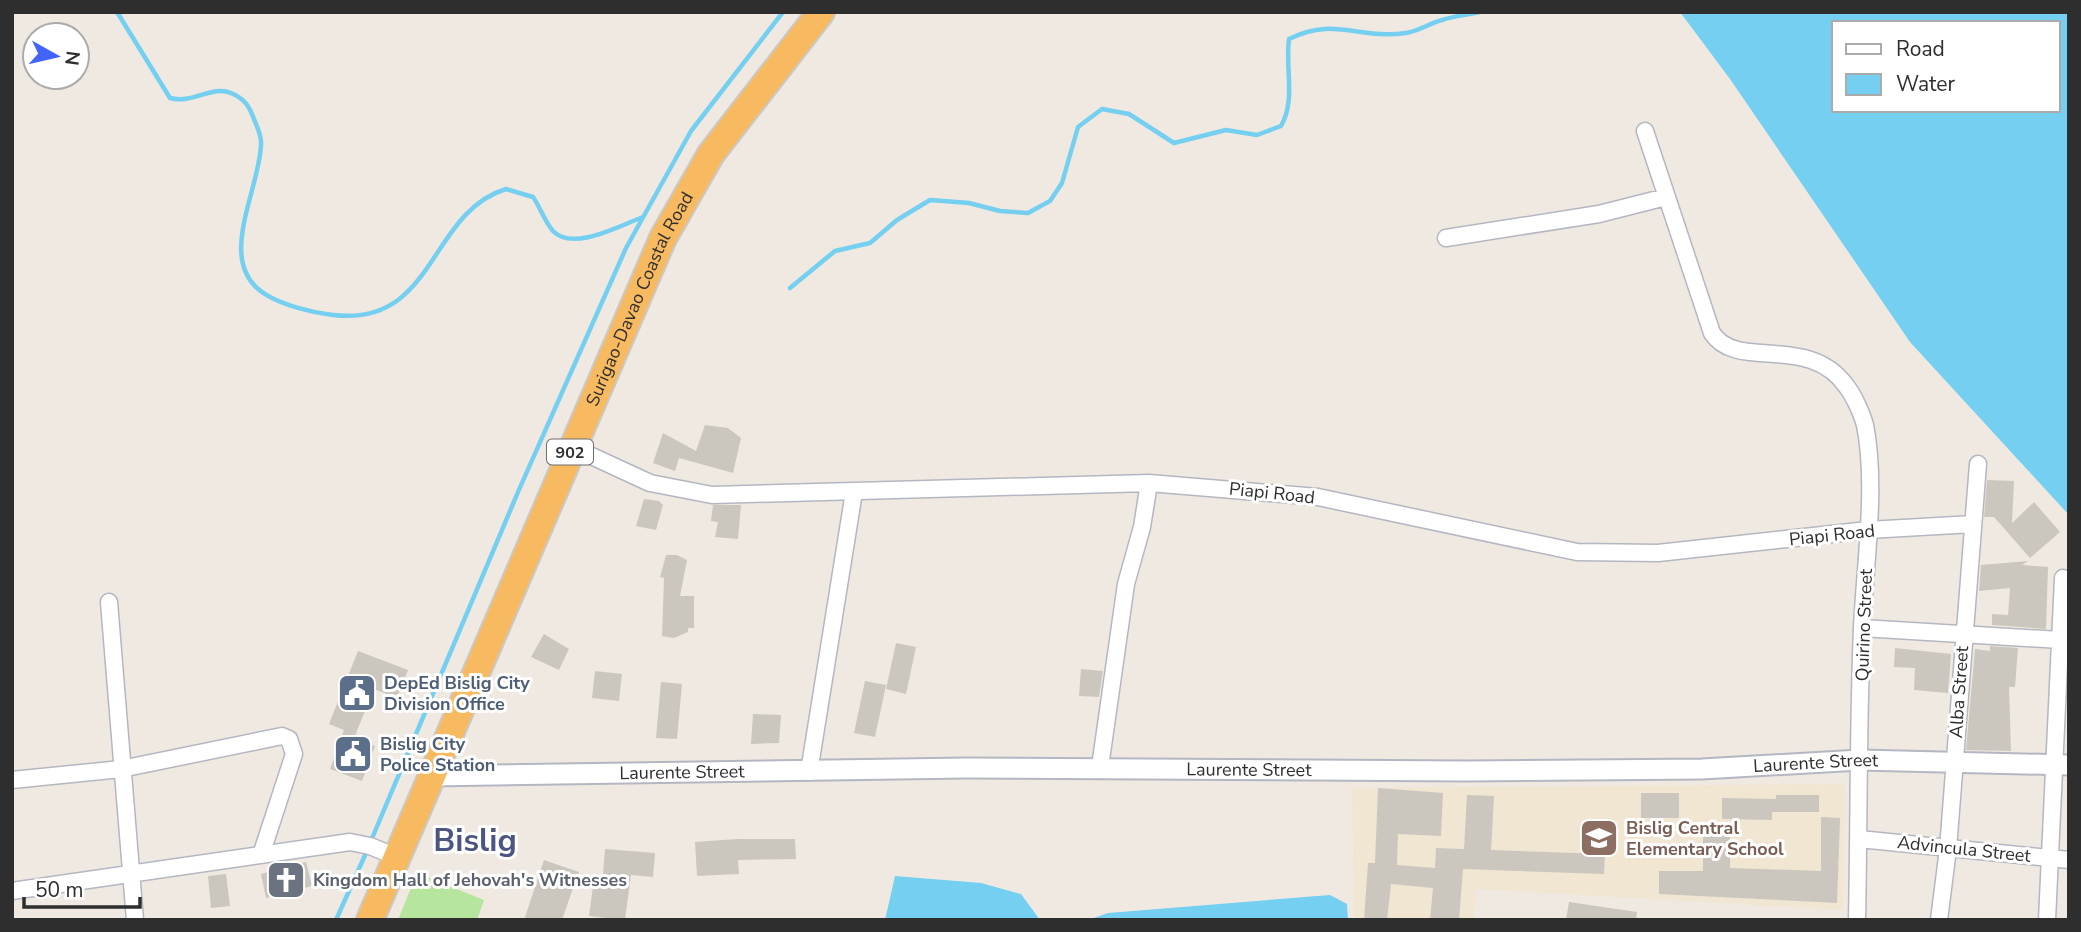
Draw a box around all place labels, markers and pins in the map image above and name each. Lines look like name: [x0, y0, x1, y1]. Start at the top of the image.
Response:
place label: DepEd Bislig City Division Office: [384, 671, 530, 716]
public building icon: DepEd Bislig City Division Office: [336, 672, 378, 714]
place label: Bislig City Police Station: [380, 732, 495, 777]
public building icon: Bislig City Police Station: [332, 733, 374, 775]
place label: Bislig Central Elementary School: [1626, 816, 1784, 861]
school or university icon: Bislig Central Elementary School: [1578, 817, 1620, 859]
church icon: Kingdom Hall of Jehovah's Witnesses: [265, 859, 307, 901]
place label: Kingdom Hall of Jehovah's Witnesses: [313, 868, 627, 892]

